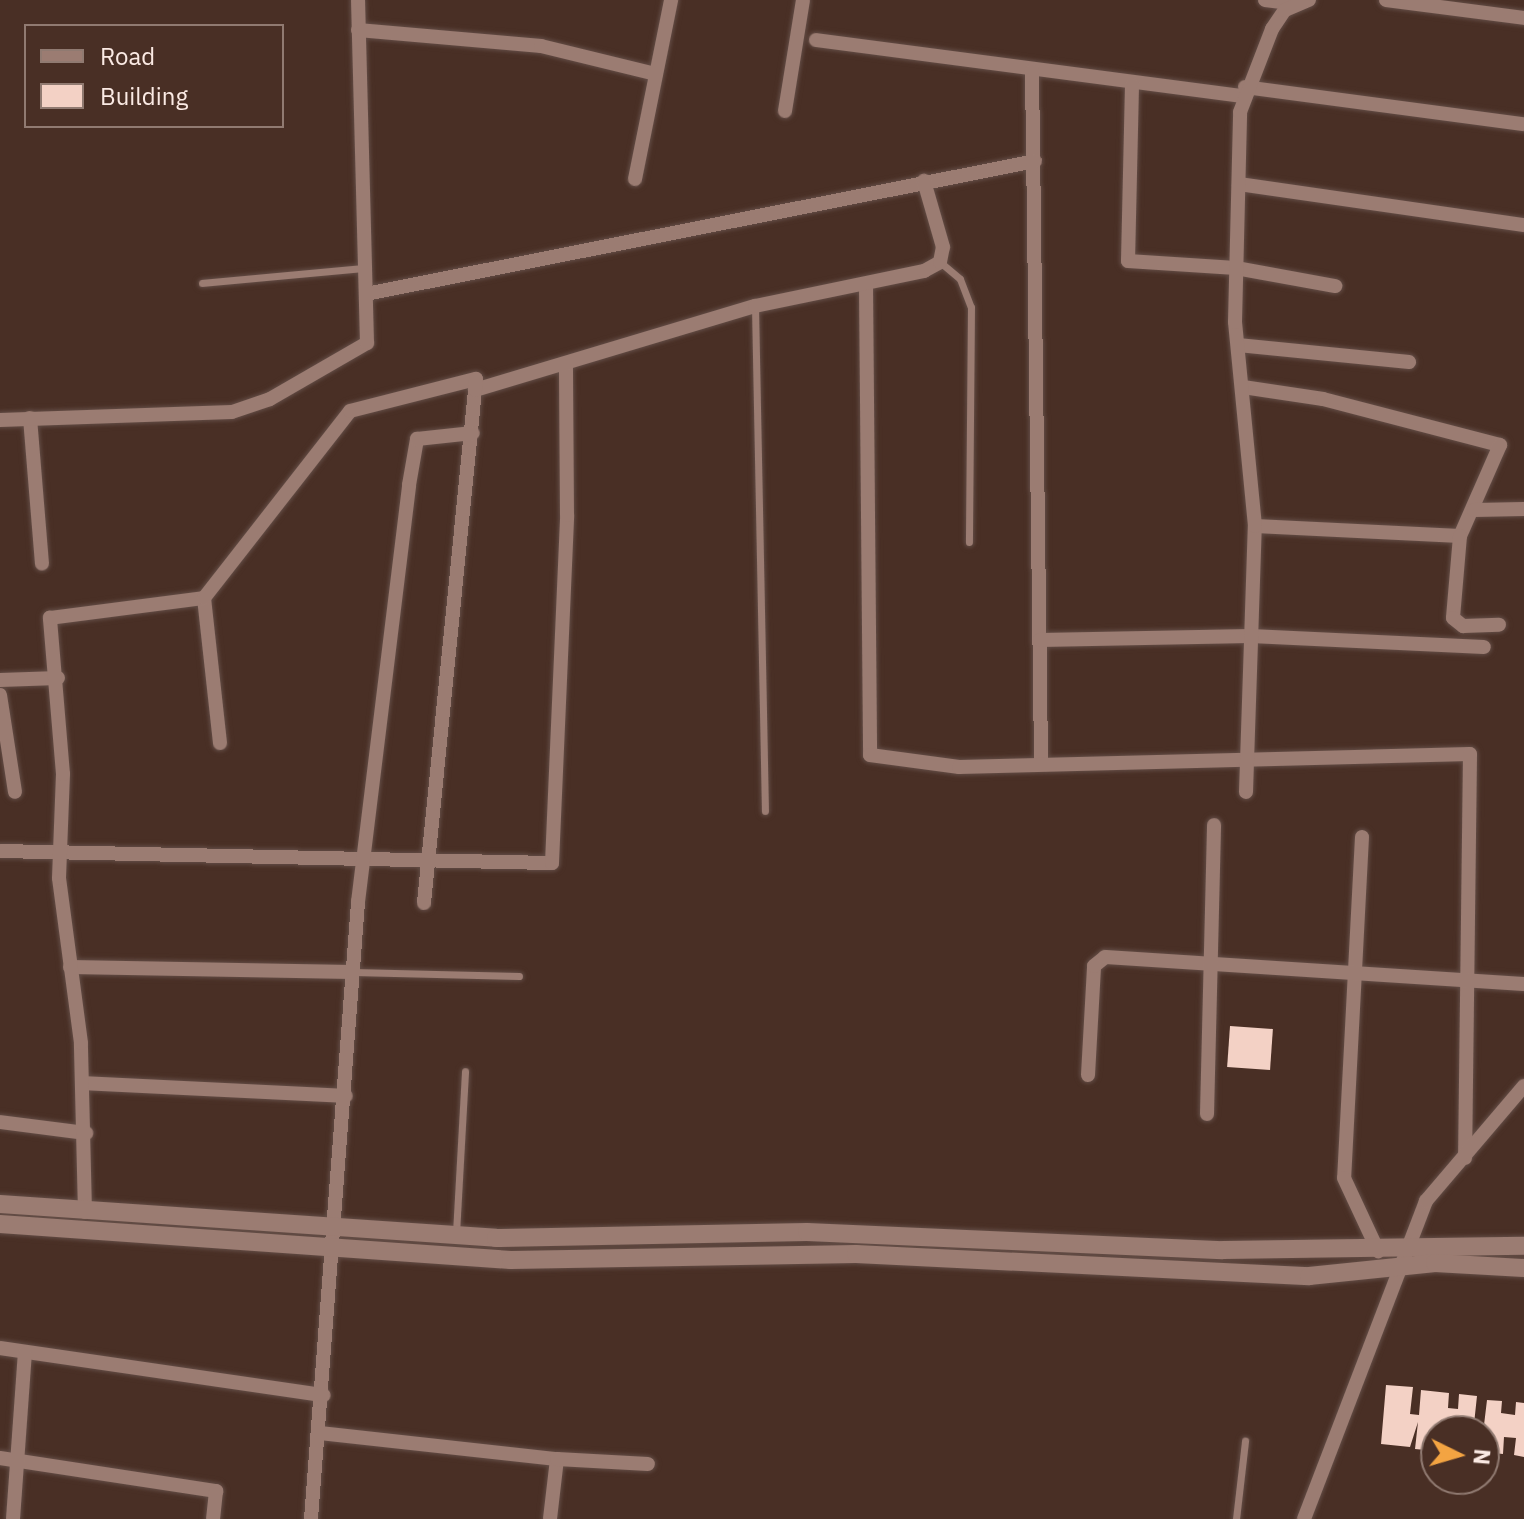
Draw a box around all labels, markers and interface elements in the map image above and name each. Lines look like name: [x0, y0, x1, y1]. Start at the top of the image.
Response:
legend: [24, 24, 284, 128]
text: Road: [100, 40, 155, 72]
text: Building: [100, 80, 188, 112]
north arrow: [1420, 1415, 1500, 1495]
text: N: [1467, 1448, 1498, 1466]

